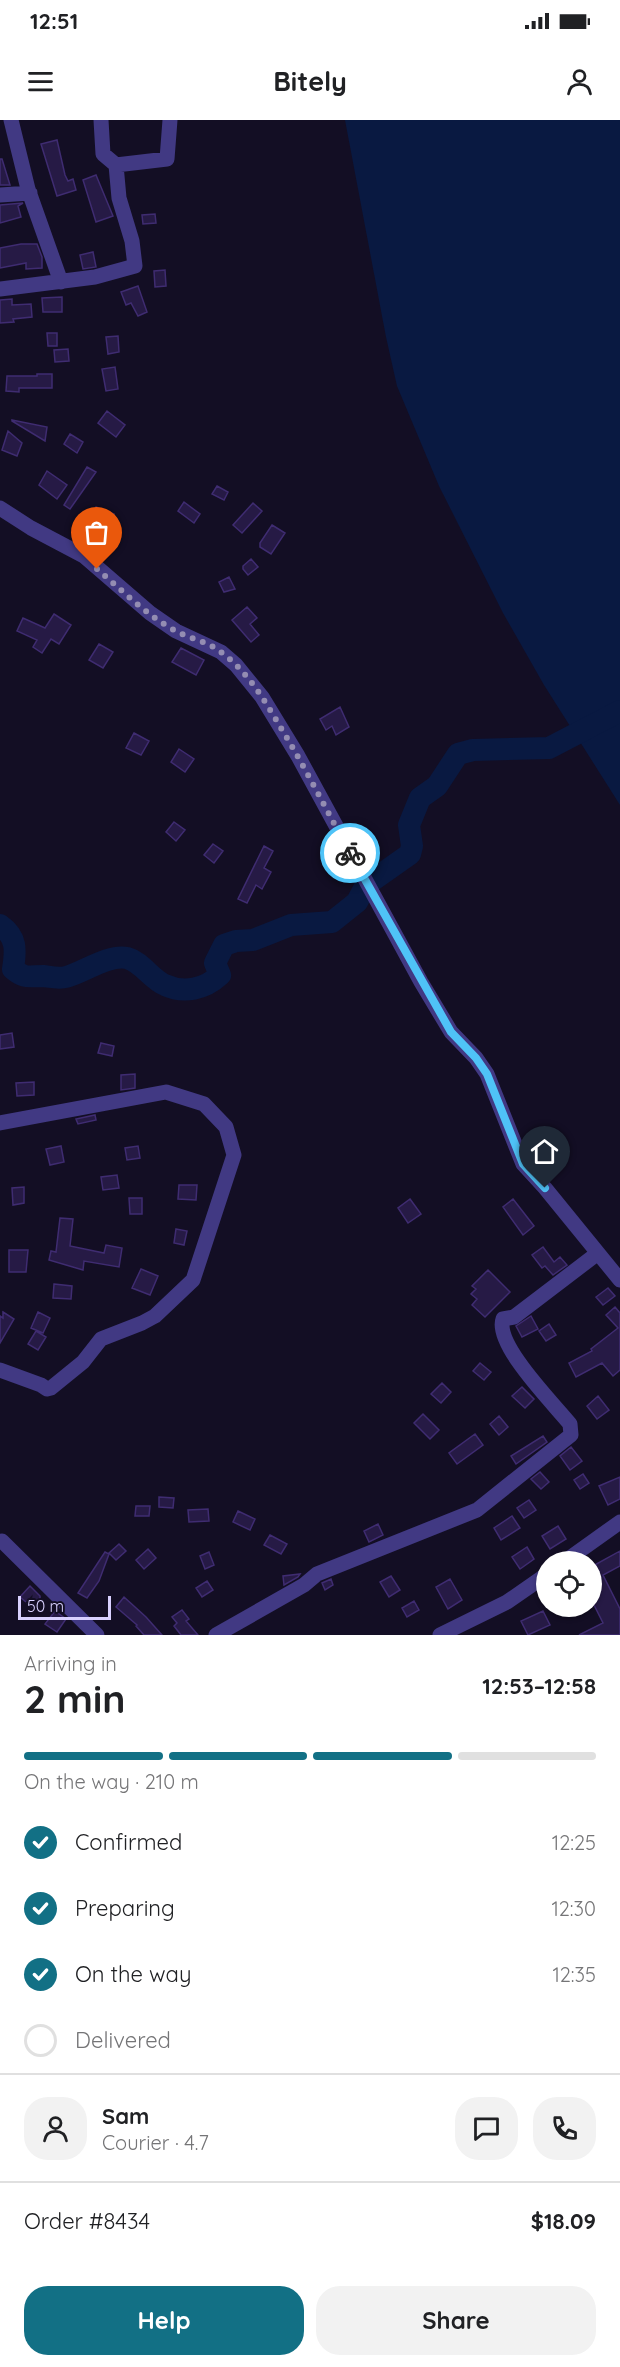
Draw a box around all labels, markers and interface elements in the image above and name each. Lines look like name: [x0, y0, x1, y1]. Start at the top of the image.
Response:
text: 12:51: [30, 7, 78, 35]
text: Bitely: [273, 64, 347, 98]
icon: menu: [24, 65, 57, 98]
icon: person: [563, 65, 596, 98]
pin: [71, 507, 122, 569]
icon: bag: [80, 516, 113, 549]
courier: [320, 823, 380, 883]
icon: bike: [334, 837, 367, 870]
pin: [519, 1126, 570, 1188]
icon: home: [528, 1135, 561, 1168]
map controls: [536, 1551, 602, 1617]
button: locate: [536, 1551, 602, 1617]
scale bar: [18, 1593, 111, 1620]
text: 50 m: [27, 1596, 64, 1616]
text: Arriving in: [24, 1651, 117, 1676]
text: 12:53–12:58: [482, 1672, 596, 1700]
text: 2 min: [24, 1674, 126, 1723]
text: On the way · 210 m: [24, 1769, 199, 1794]
icon: check: [24, 1826, 57, 1859]
text: Confirmed: [75, 1828, 182, 1856]
text: 12:25: [552, 1830, 596, 1855]
icon: check: [24, 1892, 57, 1925]
text: Preparing: [75, 1894, 175, 1922]
text: 12:30: [551, 1896, 596, 1921]
icon: check: [24, 1958, 57, 1991]
text: On the way: [75, 1960, 191, 1988]
text: 12:35: [552, 1962, 596, 1987]
text: Delivered: [75, 2026, 171, 2054]
button: person: [24, 2097, 87, 2160]
button: chat: [455, 2097, 518, 2160]
button: phone: [533, 2097, 596, 2160]
text: Sam: [102, 2102, 149, 2130]
text: Courier · 4.7: [102, 2130, 209, 2155]
text: Order #8434: [24, 2207, 150, 2235]
text: $18.09: [531, 2207, 596, 2235]
button: Help: [24, 2286, 304, 2355]
button: Share: [316, 2286, 596, 2355]

